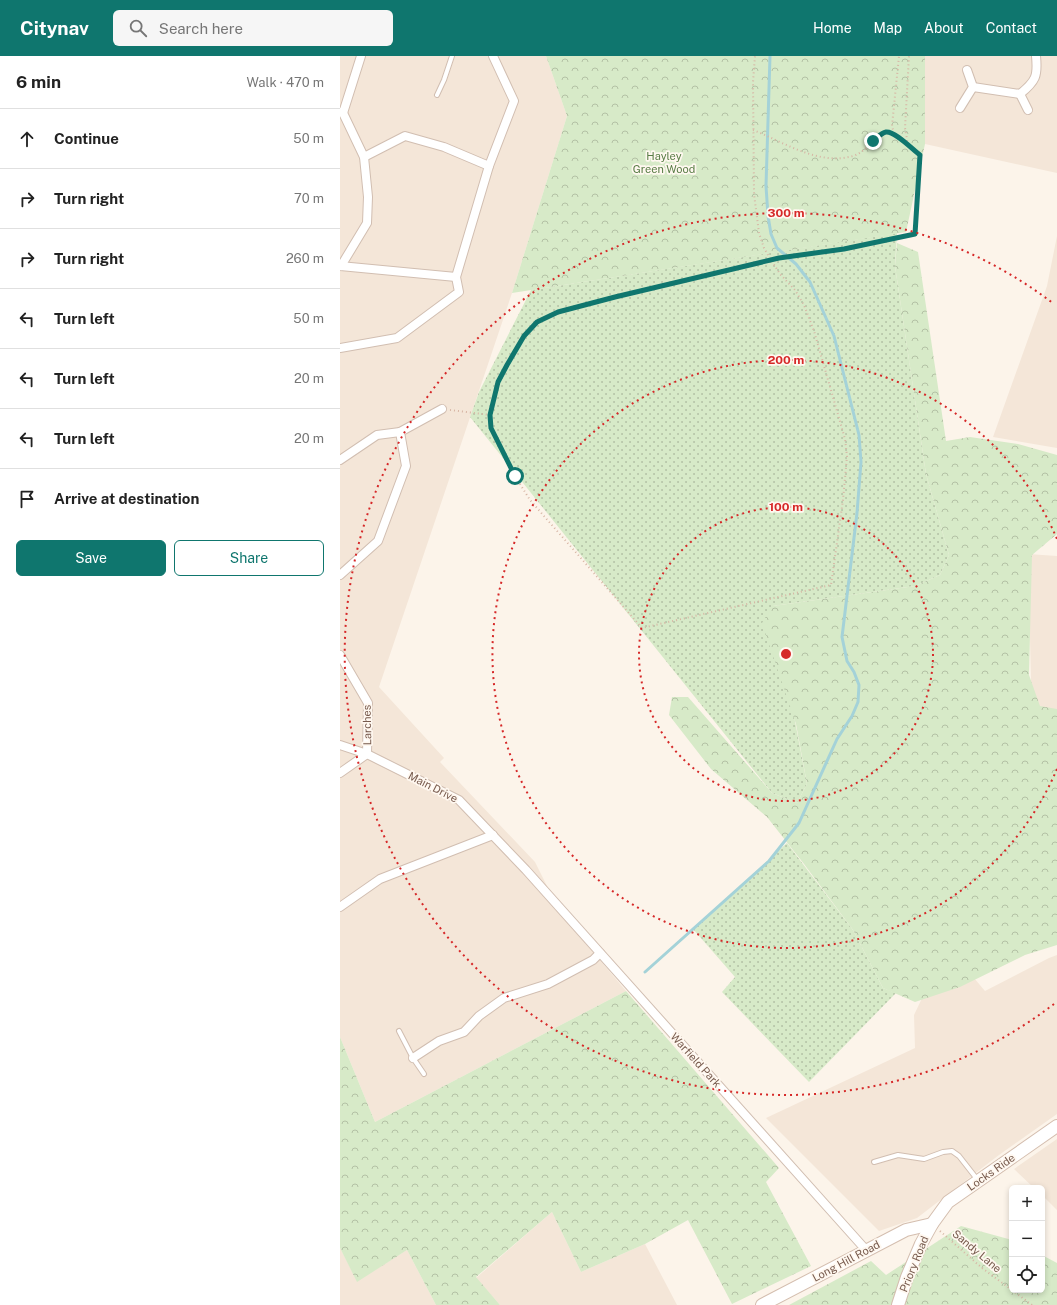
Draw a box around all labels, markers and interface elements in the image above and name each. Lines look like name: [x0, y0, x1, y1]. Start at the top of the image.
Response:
search box: [113, 10, 393, 46]
text: Citynav: [20, 17, 89, 39]
icon: search: [127, 17, 149, 39]
text: Search here: [159, 20, 243, 37]
text: Home: [813, 20, 852, 36]
text: Map: [874, 20, 902, 36]
text: About: [924, 20, 964, 36]
text: Contact: [986, 20, 1037, 36]
text: 6 min: [16, 72, 61, 92]
text: Walk · 470 m: [247, 75, 324, 90]
icon: ahead: [16, 128, 38, 150]
text: Continue: [54, 130, 119, 147]
text: 50 m: [293, 131, 324, 146]
route end: [864, 132, 882, 150]
park label: Hayley Green Wood: [633, 150, 695, 175]
icon: right: [16, 188, 38, 210]
text: Turn right: [54, 190, 124, 207]
text: 70 m: [294, 191, 324, 206]
text: 300 m: [768, 206, 805, 220]
icon: right: [16, 248, 38, 270]
text: Turn right: [54, 250, 124, 267]
text: 260 m: [286, 251, 324, 266]
icon: left: [16, 308, 38, 330]
text: Turn left: [54, 310, 115, 327]
text: 50 m: [293, 311, 324, 326]
text: 200 m: [768, 353, 804, 367]
icon: left: [16, 368, 38, 390]
text: Turn left: [54, 370, 115, 387]
text: 20 m: [294, 371, 324, 386]
icon: left: [16, 428, 38, 450]
text: Turn left: [54, 430, 115, 447]
text: 20 m: [294, 431, 324, 446]
route start: [506, 467, 524, 485]
icon: arrive: [16, 488, 38, 510]
text: Arrive at destination: [54, 490, 199, 507]
text: 100 m: [769, 500, 803, 514]
button: Save: [16, 540, 166, 576]
button: Share: [174, 540, 324, 576]
centre of rings: [779, 647, 793, 661]
street label: Larches: [361, 704, 373, 745]
street label: Main Drive: [406, 769, 460, 805]
street label: Warfield Park: [668, 1030, 724, 1090]
street label: Locks Ride: [965, 1151, 1017, 1193]
map controls: [1009, 1185, 1045, 1293]
button: +: [1009, 1185, 1045, 1221]
button: −: [1009, 1221, 1045, 1257]
street label: Sandy Lane: [950, 1227, 1004, 1275]
street label: Priory Road: [897, 1234, 931, 1294]
street label: Long Hill Road: [810, 1238, 882, 1284]
button: locate: [1009, 1257, 1045, 1293]

